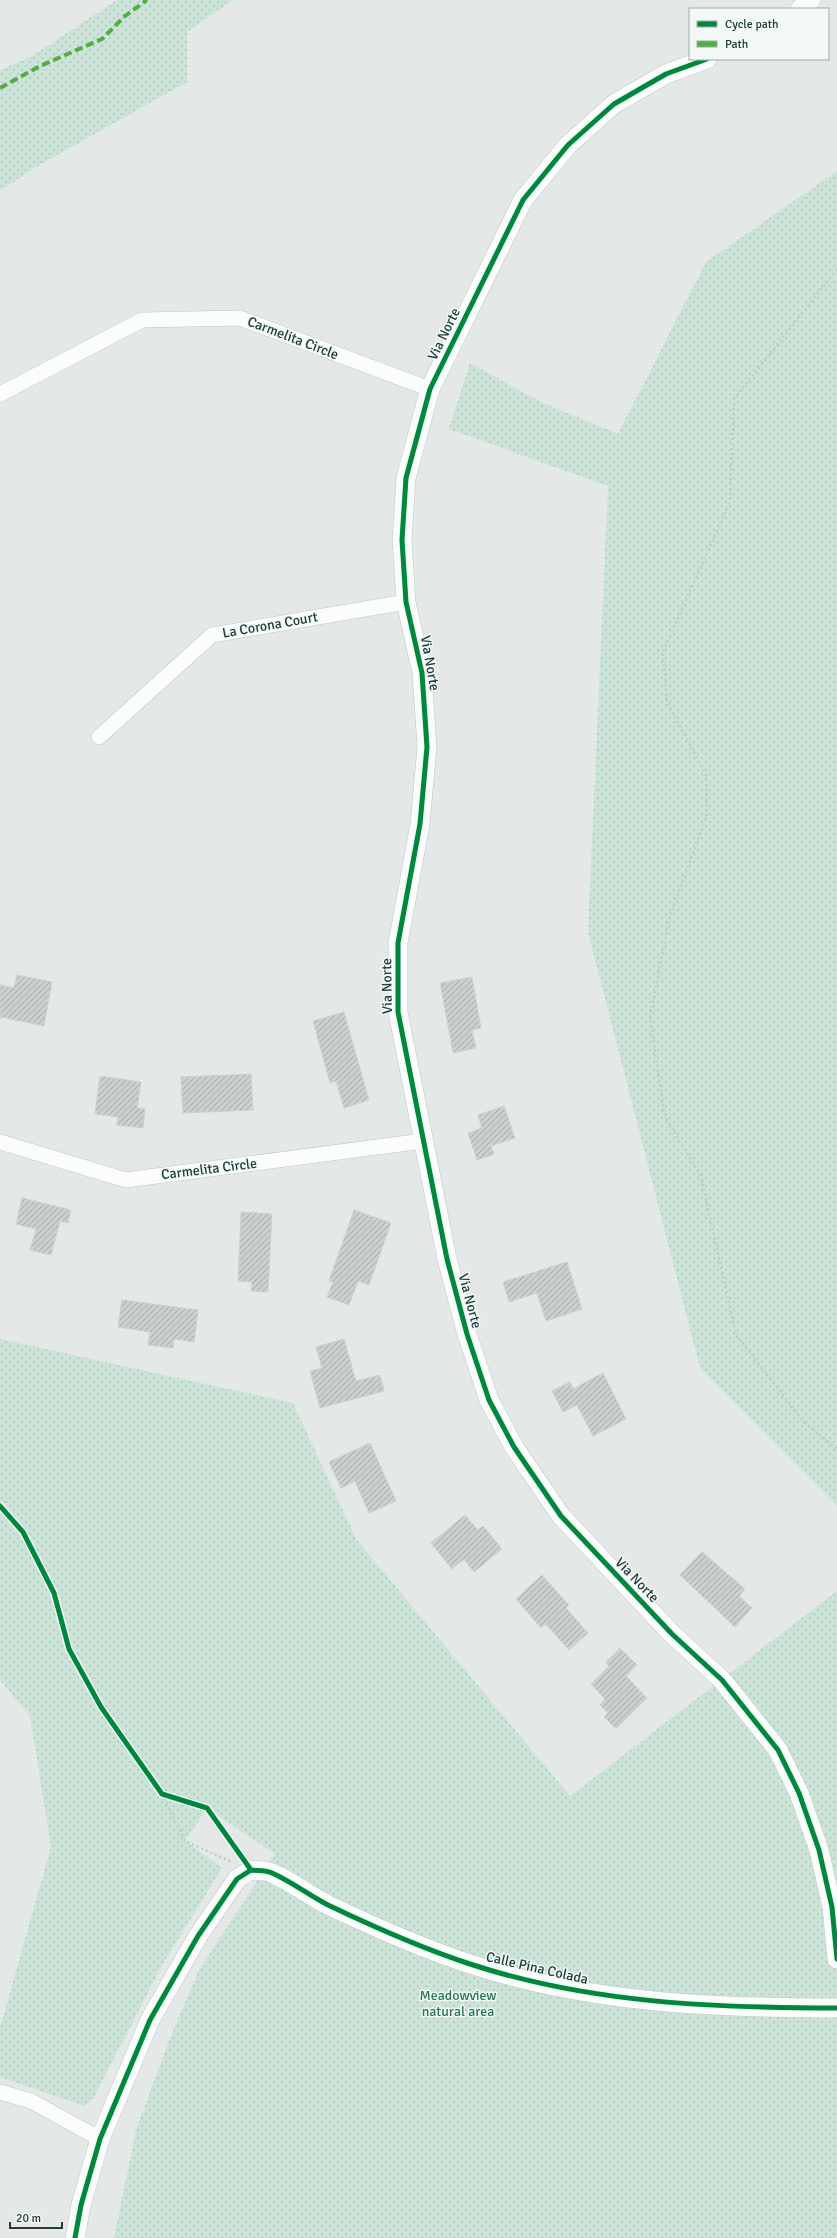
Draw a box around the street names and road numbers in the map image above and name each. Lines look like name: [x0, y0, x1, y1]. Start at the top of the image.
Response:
street label: Via Norte: [424, 305, 464, 363]
street label: Carmelita Circle: [245, 313, 341, 363]
street label: La Corona Court: [221, 608, 319, 642]
street label: Via Norte: [417, 634, 443, 692]
street label: Via Norte: [378, 958, 396, 1014]
street label: Carmelita Circle: [160, 1155, 258, 1183]
street label: Via Norte: [455, 1272, 485, 1330]
street label: Via Norte: [611, 1554, 663, 1606]
street label: Calle Pina Colada: [484, 1948, 590, 1988]

